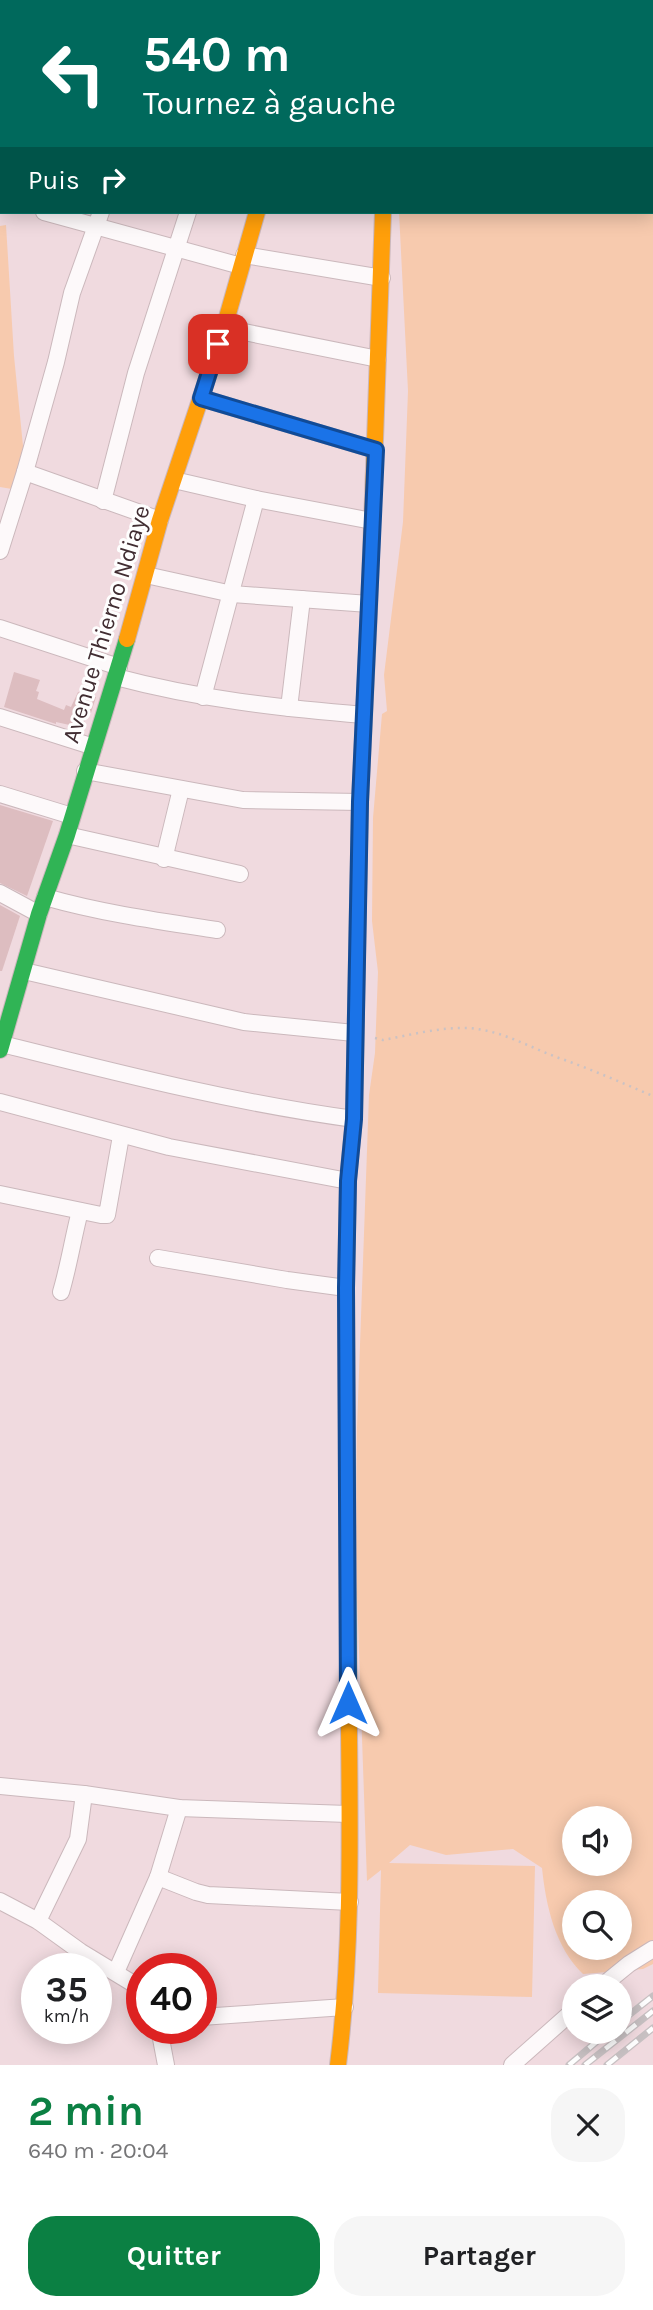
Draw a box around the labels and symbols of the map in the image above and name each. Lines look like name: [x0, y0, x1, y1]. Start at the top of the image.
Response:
pin: [188, 314, 248, 374]
street label: Avenue Thierno Ndiaye: [56, 502, 156, 746]
position arrow: [311, 1666, 385, 1740]
speed limit sign: 40: [126, 1953, 217, 2044]

